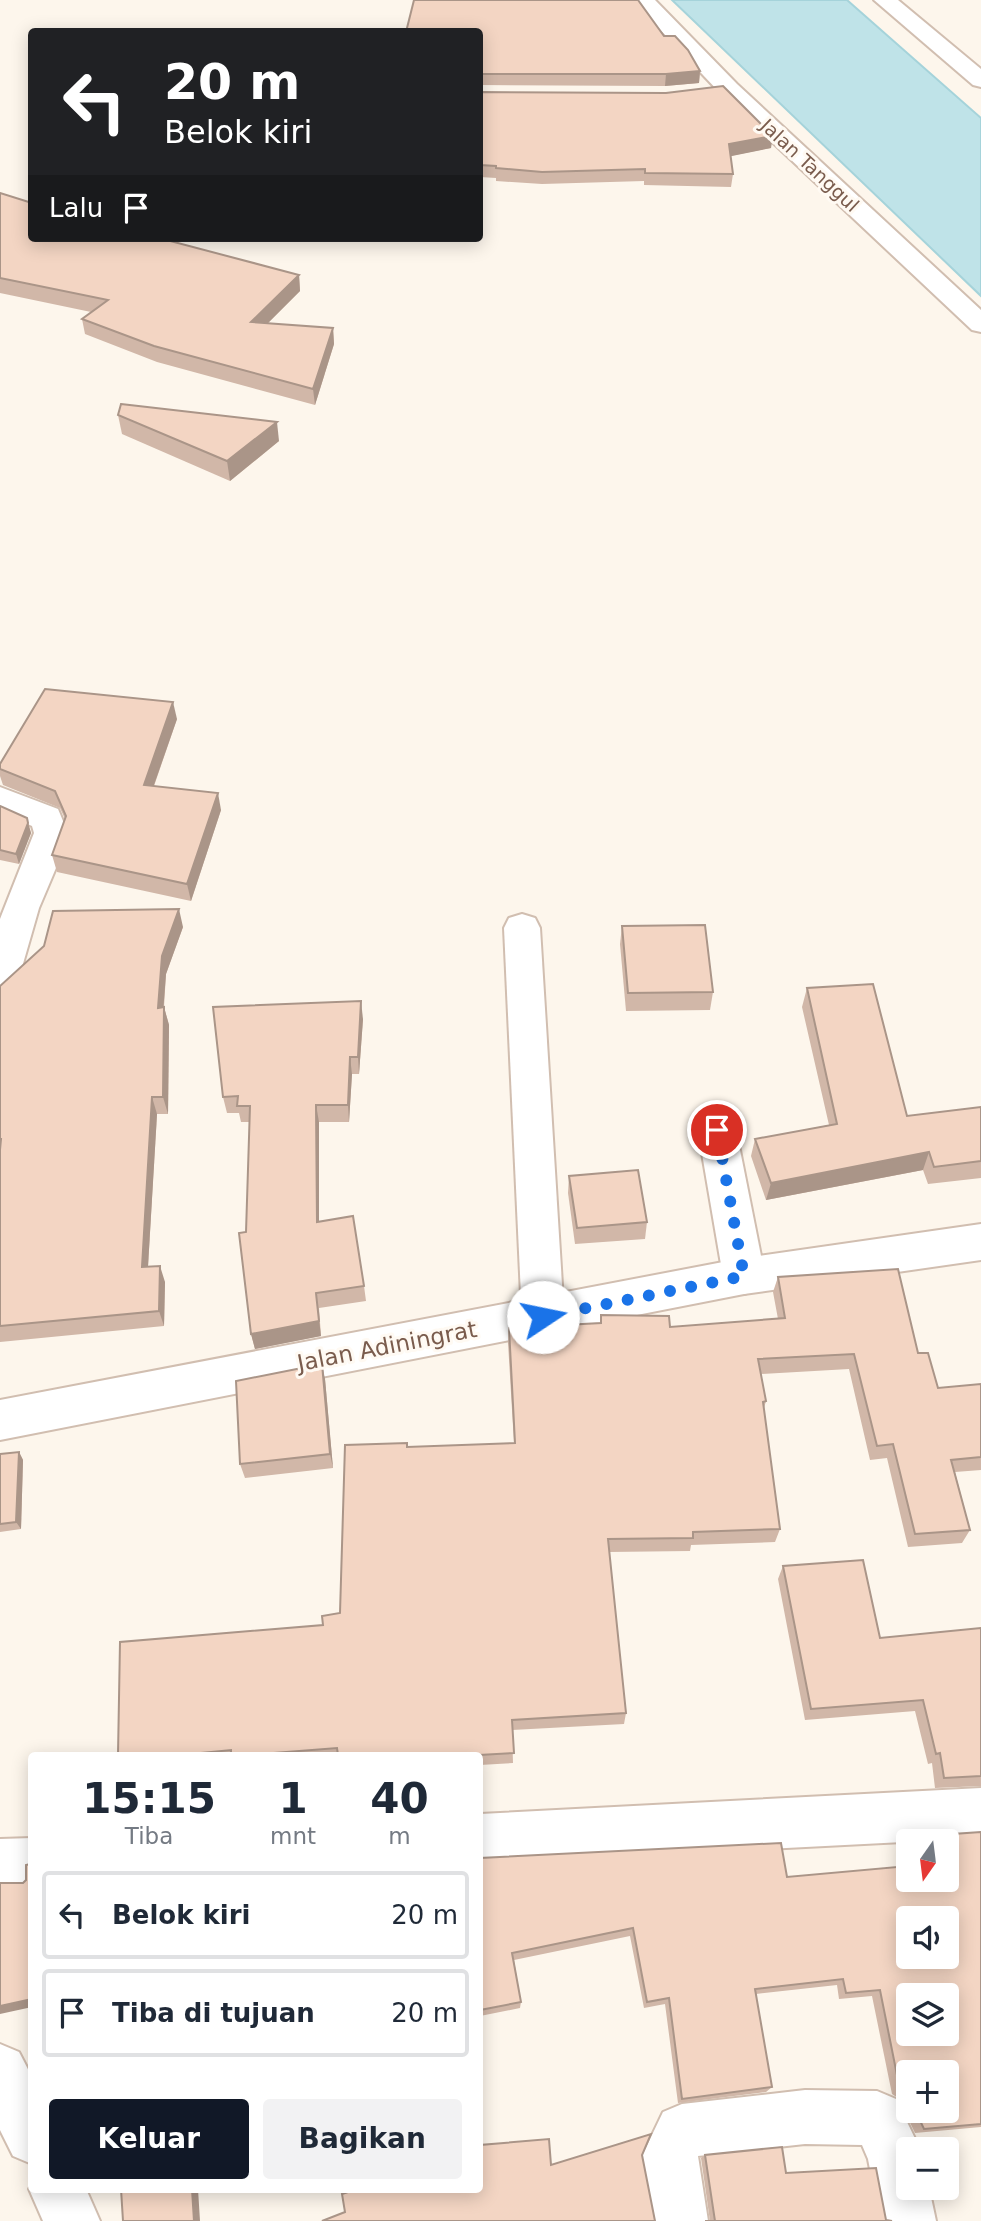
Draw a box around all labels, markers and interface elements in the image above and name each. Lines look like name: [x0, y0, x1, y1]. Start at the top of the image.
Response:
text: 20 m: [164, 54, 300, 111]
icon: left: [49, 56, 140, 147]
text: Belok kiri: [164, 113, 312, 151]
street label: Jalan Tanggul: [756, 113, 864, 216]
icon: arrive: [117, 189, 155, 227]
text: Lalu: [49, 193, 103, 223]
pin: [687, 1100, 747, 1160]
icon: arrive: [698, 1111, 736, 1149]
position arrow: [506, 1280, 580, 1354]
street label: Jalan Adiningrat: [293, 1316, 479, 1377]
text: 15:15: [82, 1774, 216, 1823]
text: 1: [278, 1774, 308, 1823]
text: 40: [370, 1774, 429, 1823]
text: Tiba: [125, 1823, 173, 1849]
text: mnt: [270, 1823, 316, 1849]
text: m: [388, 1823, 411, 1849]
north arrow: [896, 1829, 959, 1892]
map controls: [896, 1829, 959, 2200]
icon: left: [53, 1896, 91, 1934]
text: Belok kiri: [112, 1900, 251, 1930]
text: 20 m: [391, 1900, 458, 1930]
button: sound: [896, 1906, 959, 1969]
button: layers: [896, 1983, 959, 2046]
icon: arrive: [53, 1994, 91, 2032]
text: Tiba di tujuan: [112, 1998, 315, 2028]
text: 20 m: [391, 1998, 458, 2028]
button: +: [896, 2060, 959, 2123]
button: Keluar: [49, 2099, 249, 2179]
button: Bagikan: [263, 2099, 462, 2179]
button: −: [896, 2137, 959, 2200]

